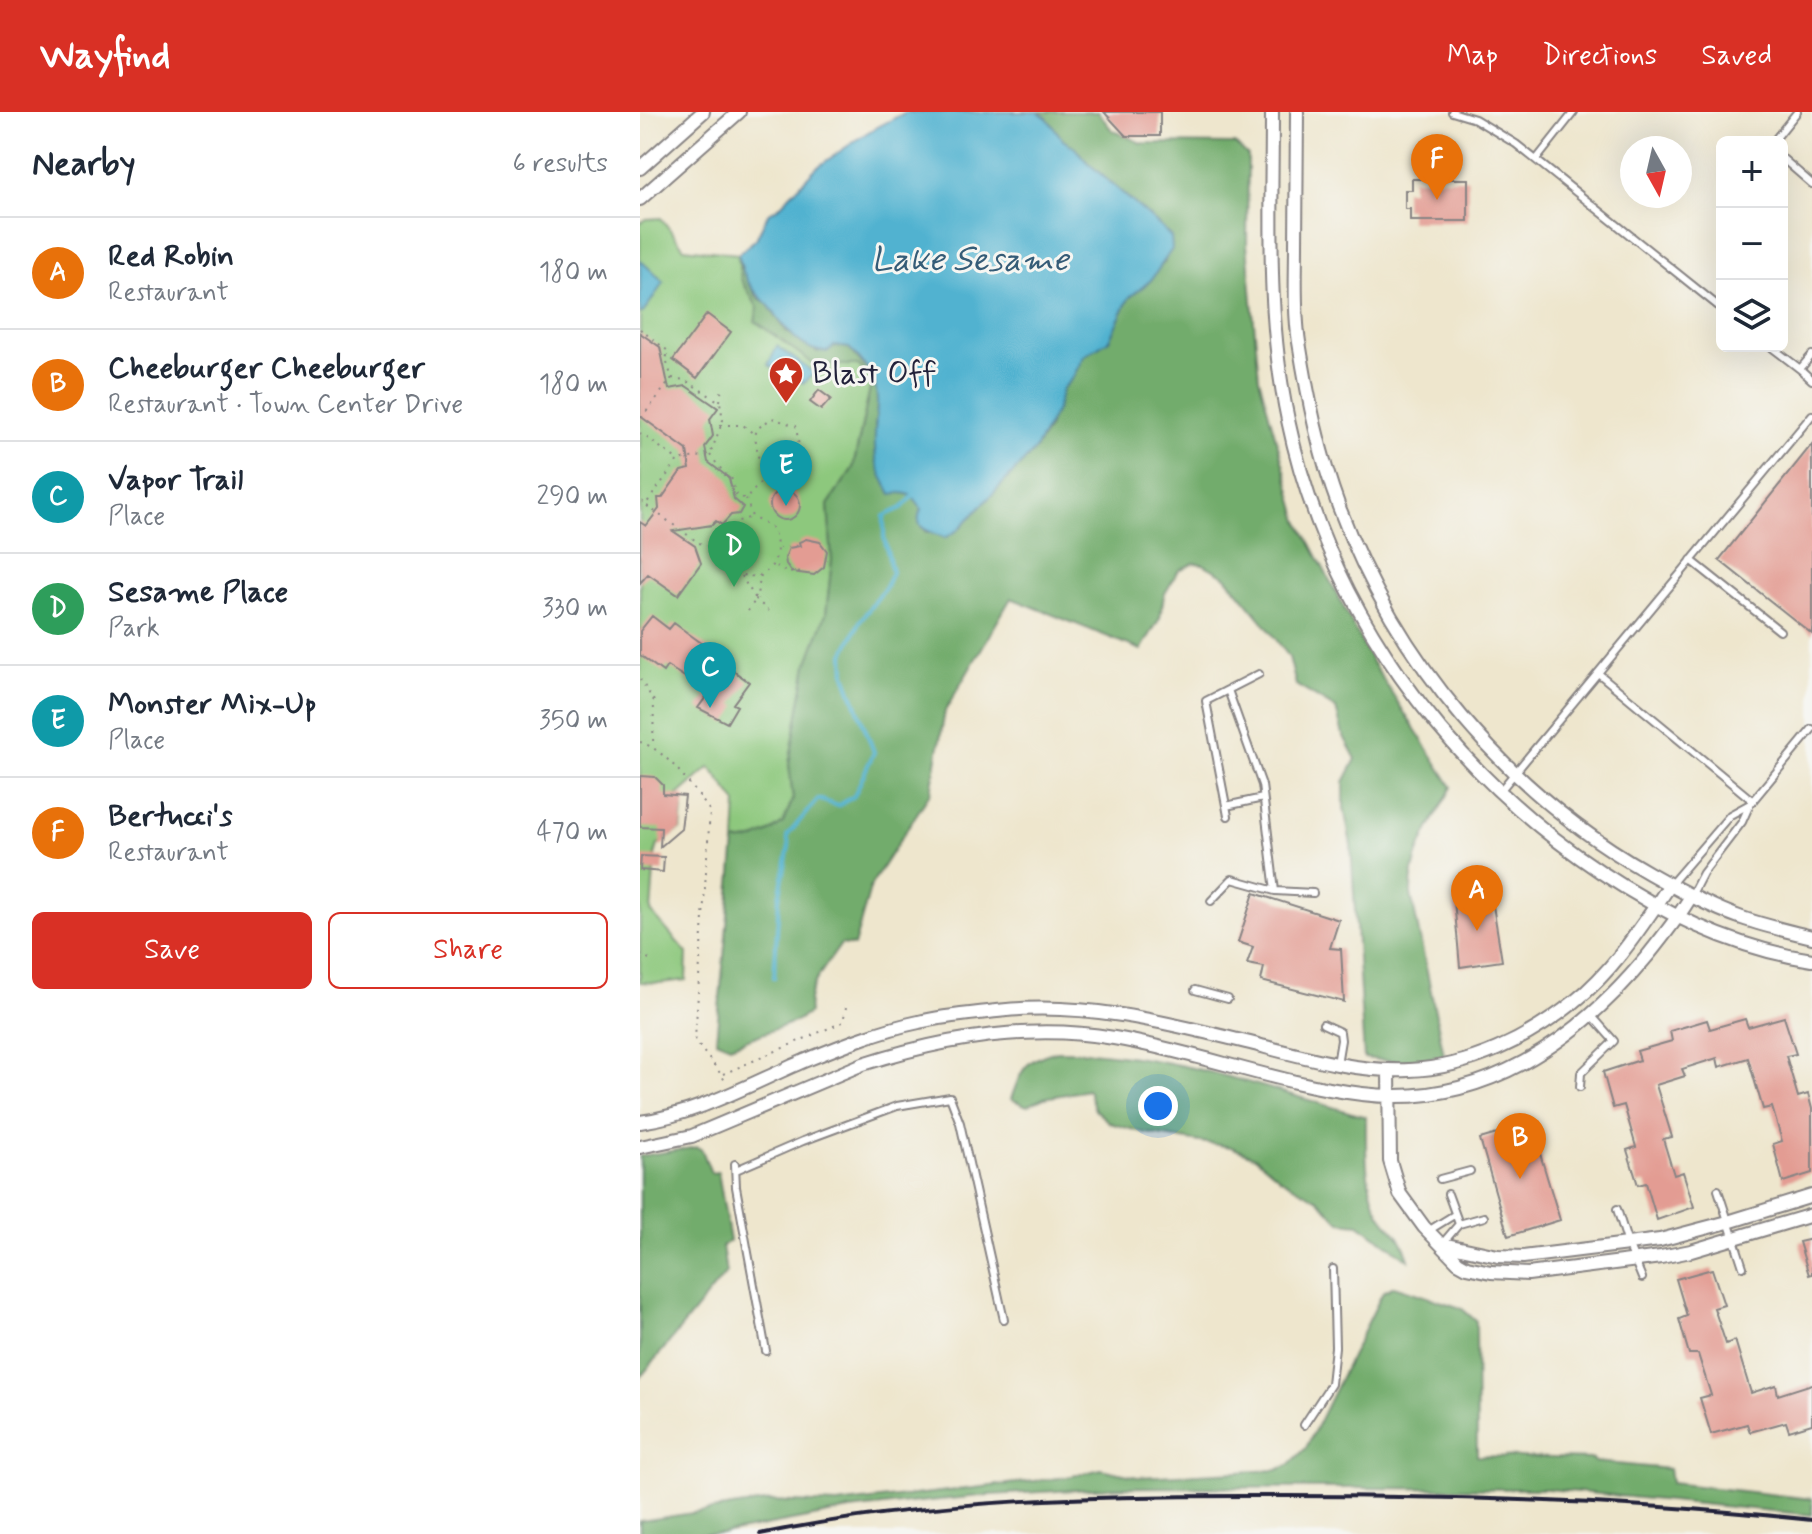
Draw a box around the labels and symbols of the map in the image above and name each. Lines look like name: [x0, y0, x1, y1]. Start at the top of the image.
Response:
pin: F: [1411, 134, 1463, 200]
north arrow: [1620, 136, 1692, 208]
water label: Lake Sesame: [871, 238, 1070, 283]
place label: Blast Off: [812, 353, 937, 395]
place icon: Blast Off: [767, 355, 805, 405]
pin: E: [760, 440, 812, 506]
pin: D: [708, 521, 760, 587]
pin: C: [684, 642, 736, 708]
pin: A: [1451, 865, 1503, 931]
your location: [1138, 1086, 1178, 1126]
pin: B: [1494, 1113, 1546, 1179]

